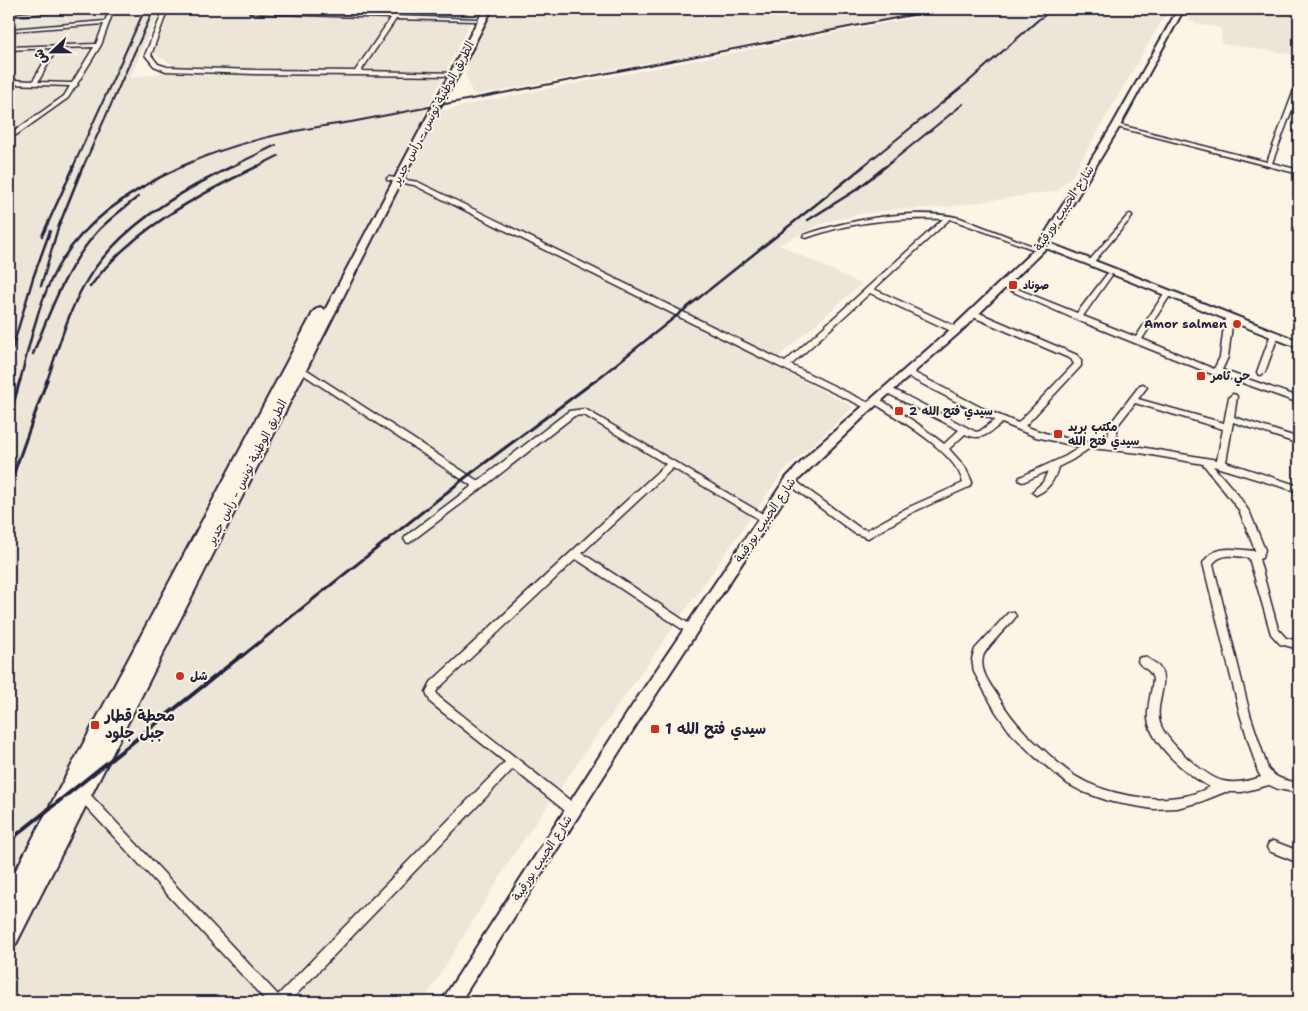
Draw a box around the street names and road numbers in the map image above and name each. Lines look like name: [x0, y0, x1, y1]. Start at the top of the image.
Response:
street label: الطريق الوطنية تونس - رأس جدير: [388, 38, 478, 189]
street label: شارع الحبيب بورقيبة: [1030, 162, 1098, 254]
street label: الطريق الوطنية تونس - رأس جدير: [203, 397, 291, 548]
street label: شارع الحبيب بورقيبة: [731, 475, 800, 566]
street label: شارع الحبيب بورقيبة: [508, 812, 576, 904]

